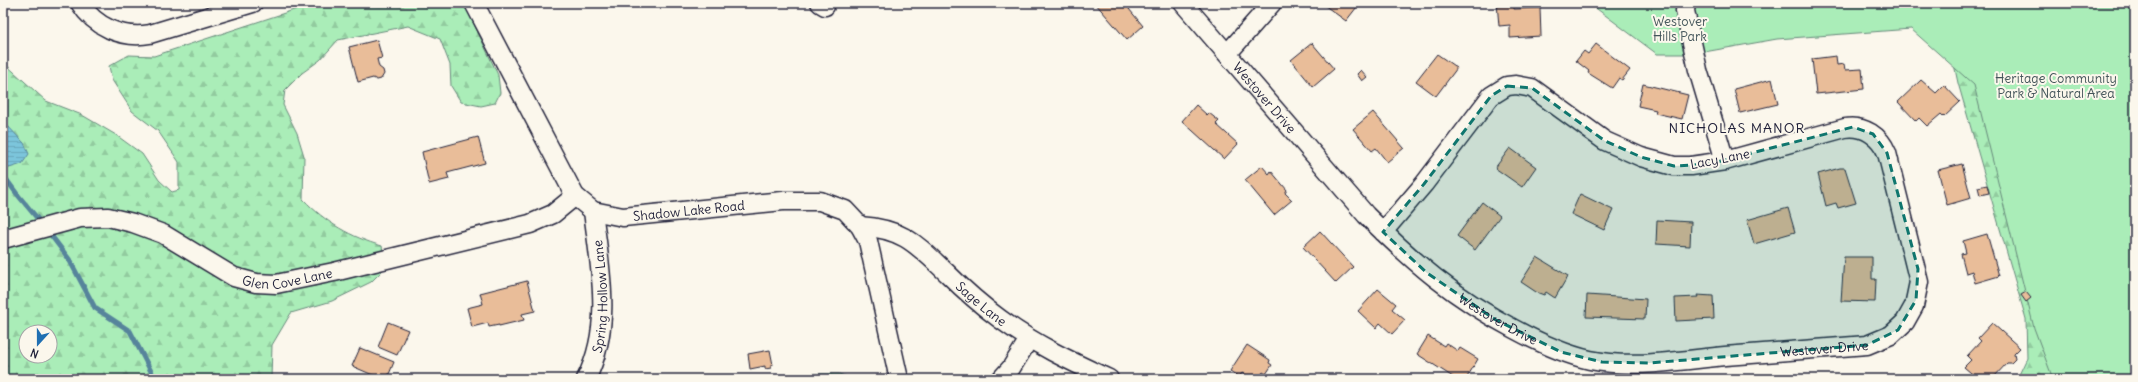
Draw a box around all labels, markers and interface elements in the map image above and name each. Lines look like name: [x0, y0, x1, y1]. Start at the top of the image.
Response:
park label: Westover Hills Park: [1653, 13, 1708, 45]
street label: Westover Drive: [1229, 59, 1300, 137]
park label: Heritage Community Park & Natural Area: [1995, 70, 2117, 102]
district label: NICHOLAS MANOR: [1668, 119, 1806, 137]
street label: Lacy Lane: [1689, 145, 1751, 173]
street label: Shadow Lake Road: [632, 196, 746, 224]
street label: Spring Hollow Lane: [588, 239, 611, 354]
street label: Glen Cove Lane: [240, 264, 334, 293]
street label: Sage Lane: [952, 278, 1010, 330]
street label: Westover Drive: [1455, 289, 1541, 348]
north arrow: [18, 324, 58, 364]
street label: Westover Drive: [1779, 336, 1869, 360]
text: N: [28, 345, 40, 361]

